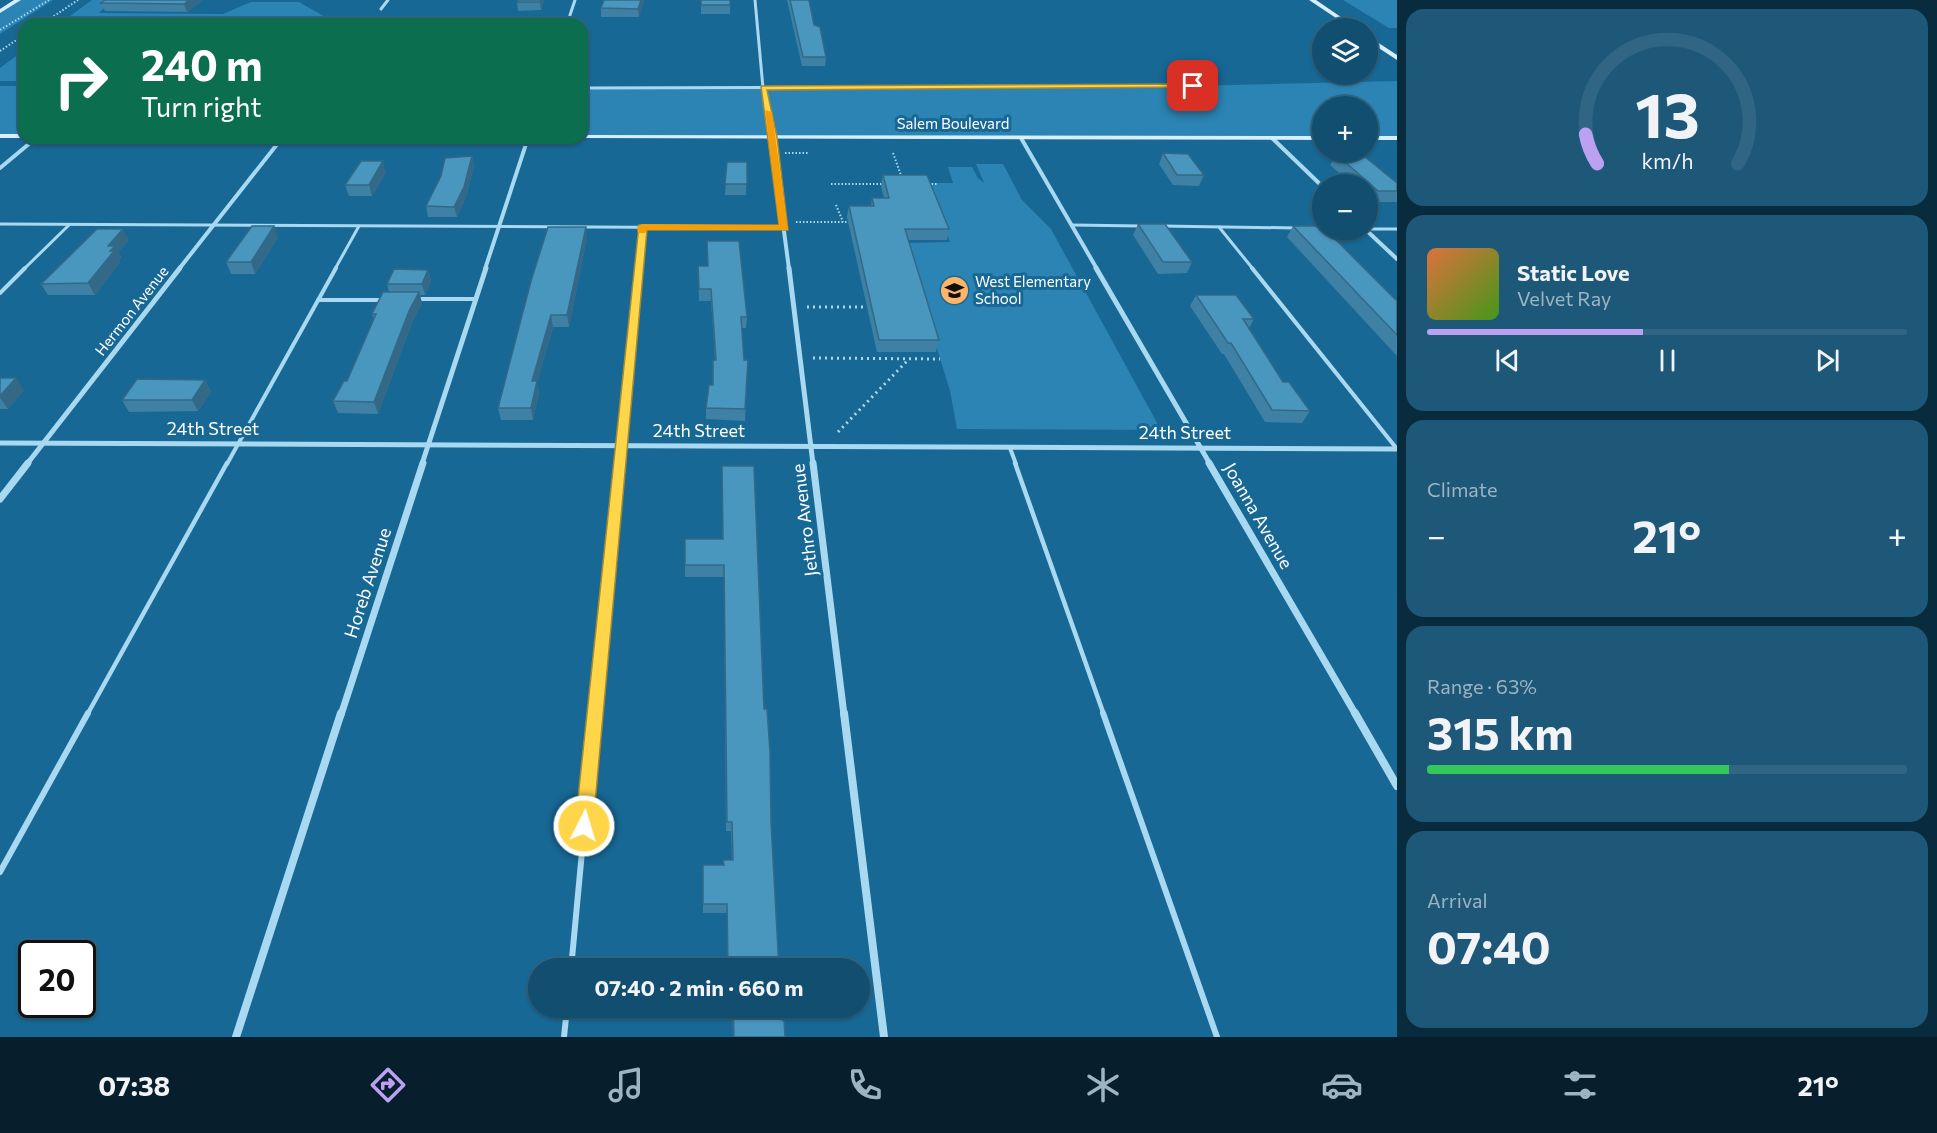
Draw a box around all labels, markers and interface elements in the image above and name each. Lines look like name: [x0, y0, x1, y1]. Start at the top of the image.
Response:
map controls: [1312, 18, 1378, 240]
button: layers: [1312, 18, 1378, 84]
text: 240 m: [141, 38, 263, 90]
icon: right: [42, 42, 120, 120]
pin: [1167, 60, 1218, 111]
icon: arrive: [1176, 69, 1209, 102]
text: 13: [1635, 75, 1699, 151]
text: Turn right: [141, 90, 261, 123]
button: +: [1312, 96, 1378, 162]
street label: Salem Boulevard: [897, 114, 1009, 132]
text: km/h: [1641, 148, 1693, 174]
button: −: [1312, 174, 1378, 240]
text: Static Love: [1517, 259, 1630, 286]
street label: Hermon Avenue: [91, 262, 172, 359]
place label: West Elementary School: [975, 272, 1091, 307]
school or university icon: West Elementary School: [938, 275, 970, 307]
text: Velvet Ray: [1517, 286, 1611, 310]
icon: previous: [1491, 344, 1524, 377]
icon: pause: [1651, 344, 1684, 377]
icon: next: [1811, 344, 1844, 377]
street label: 24th Street: [167, 417, 259, 439]
street label: 24th Street: [653, 419, 745, 441]
street label: 24th Street: [1139, 421, 1231, 443]
street label: Joanna Avenue: [1220, 459, 1298, 572]
street label: Jethro Avenue: [786, 463, 822, 578]
text: Climate: [1427, 477, 1497, 501]
text: 21°: [1632, 507, 1701, 562]
text: −: [1427, 514, 1446, 555]
text: +: [1888, 514, 1907, 555]
street label: Horeb Avenue: [339, 525, 395, 641]
text: Range · 63%: [1427, 674, 1537, 698]
text: 315 km: [1427, 704, 1574, 759]
position arrow: [552, 794, 616, 858]
text: Arrival: [1427, 888, 1488, 912]
text: 07:40: [1427, 918, 1551, 973]
speed limit sign: 20: [18, 940, 96, 1018]
text: 07:40 · 2 min · 660 m: [595, 974, 803, 1001]
icon: directions: [367, 1064, 409, 1106]
icon: music: [605, 1064, 647, 1106]
icon: phone: [844, 1064, 886, 1106]
icon: climate: [1082, 1064, 1124, 1106]
icon: car: [1321, 1064, 1363, 1106]
icon: filters: [1559, 1064, 1601, 1106]
text: 07:38: [98, 1069, 170, 1102]
text: 21°: [1797, 1069, 1839, 1102]

